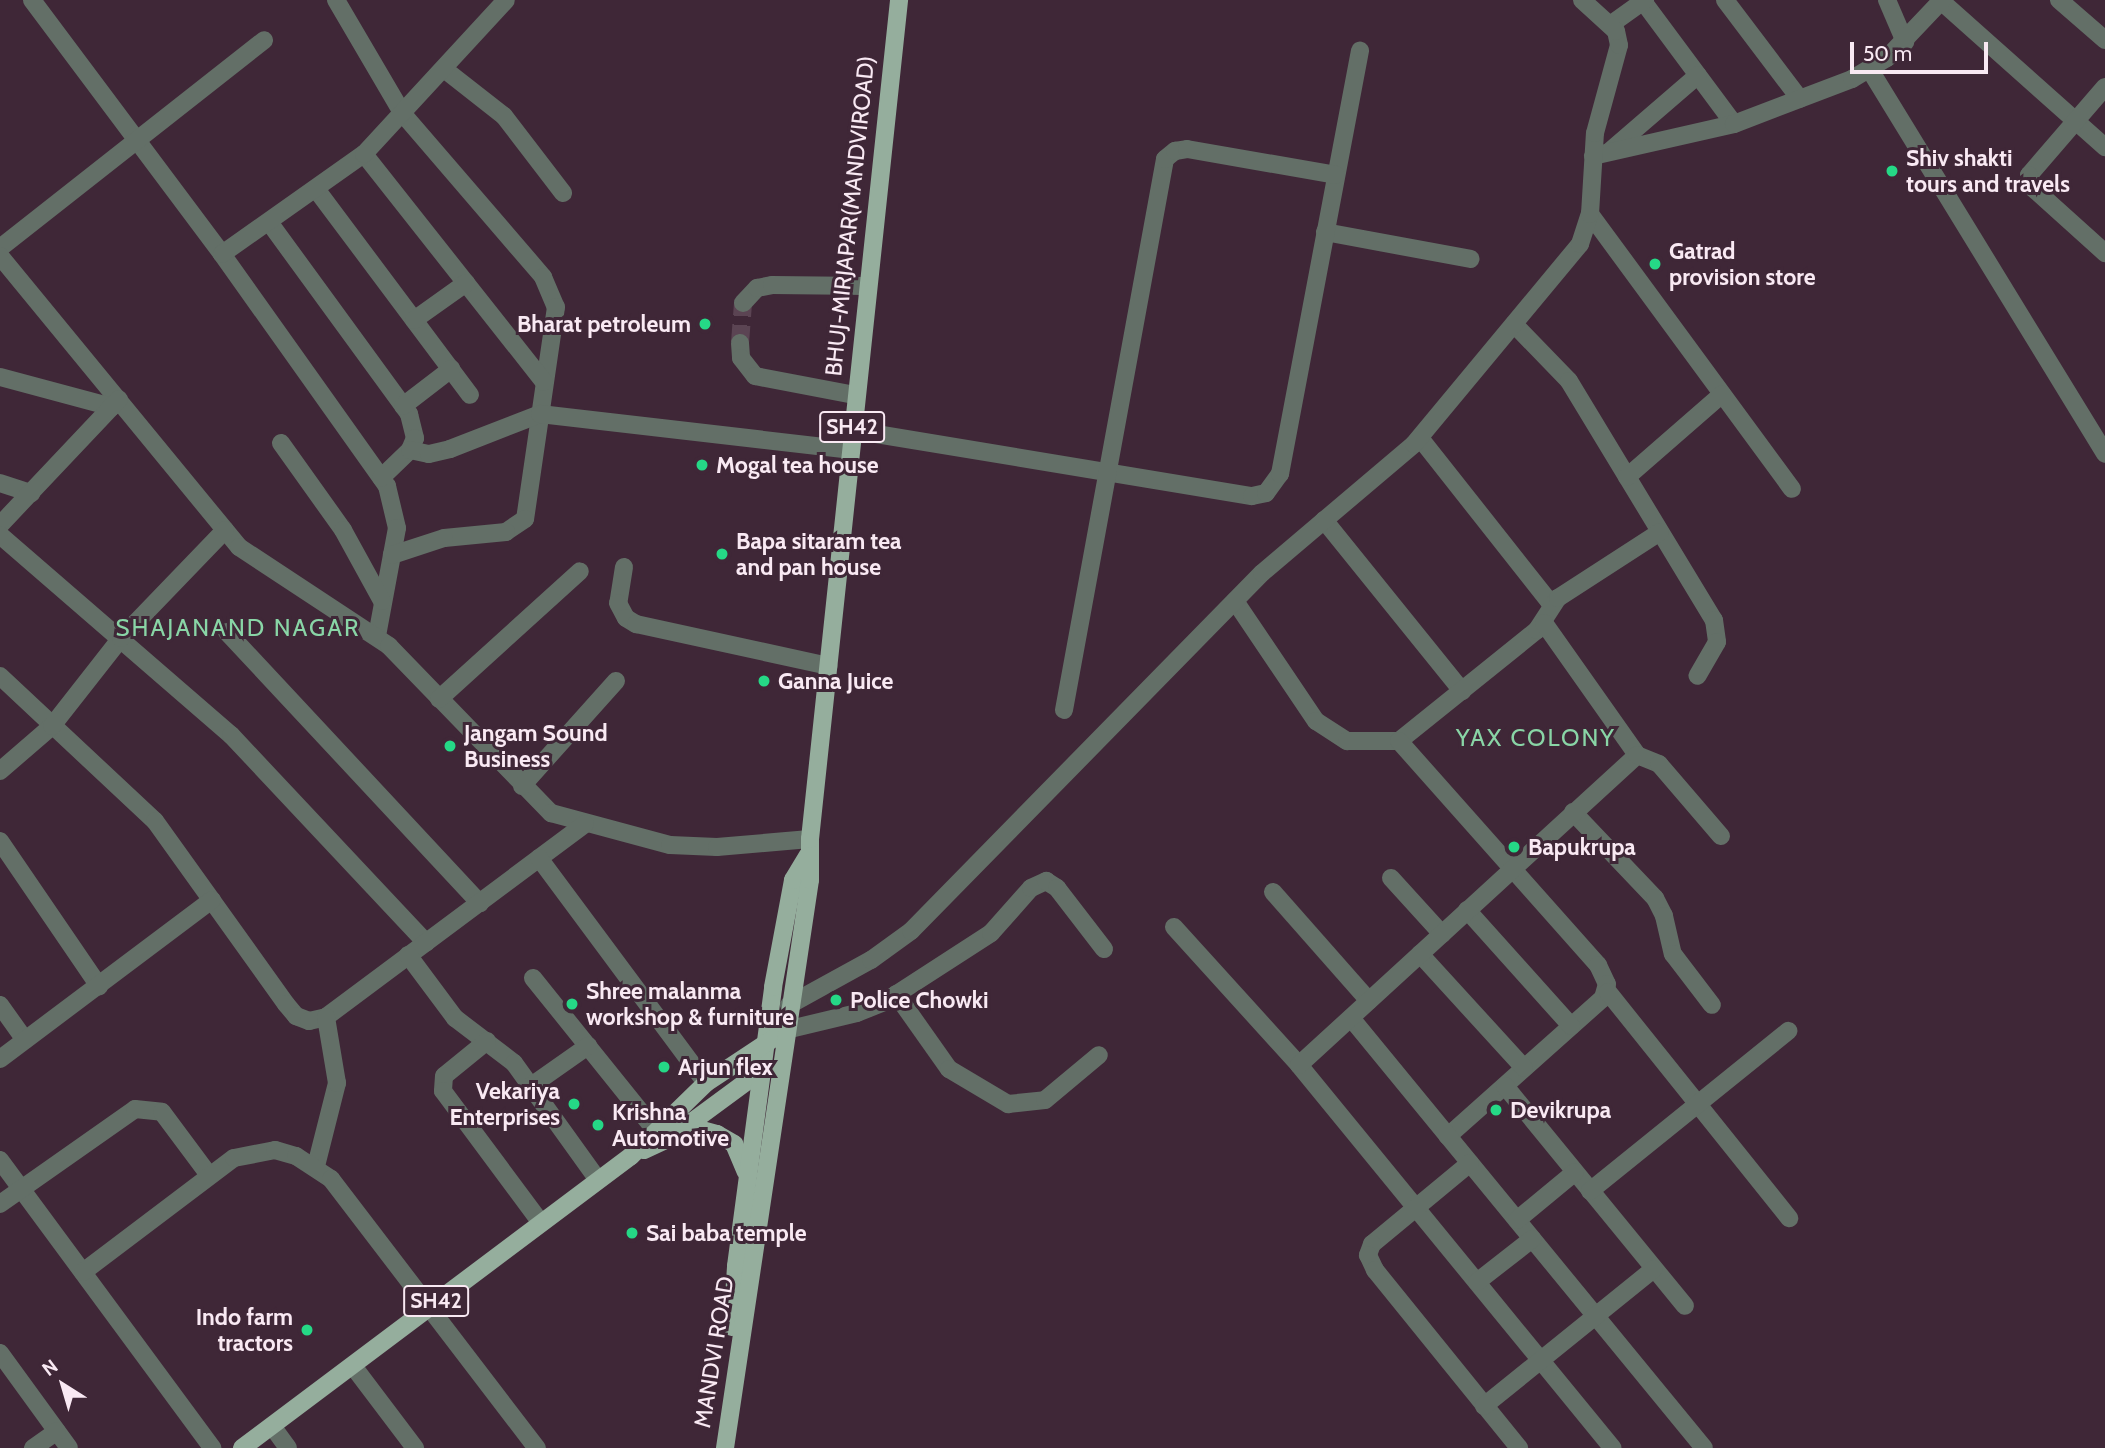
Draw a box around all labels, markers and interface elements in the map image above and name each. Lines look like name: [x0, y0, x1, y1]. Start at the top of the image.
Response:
scale bar: [1853, 28, 1991, 72]
text: 50 m: [1863, 41, 1912, 66]
street label: BHUJ-MIRJAPAR(MANDVIROAD): [819, 55, 881, 377]
place label: Shiv shakti tours and travels: [1906, 144, 2070, 198]
marker: Shiv shakti tours and travels: [1884, 163, 1900, 179]
place label: Gatrad provision store: [1669, 237, 1816, 291]
marker: Gatrad provision store: [1647, 256, 1663, 272]
place label: Bharat petroleum: [517, 310, 691, 338]
marker: Bharat petroleum: [697, 316, 713, 332]
road number: SH42: [819, 410, 885, 444]
place label: Mogal tea house: [716, 451, 879, 479]
marker: Mogal tea house: [694, 457, 710, 473]
place label: Bapa sitaram tea and pan house: [736, 527, 902, 581]
marker: Bapa sitaram tea and pan house: [714, 546, 730, 562]
district label: SHAJANAND NAGAR: [117, 614, 359, 642]
place label: Ganna Juice: [778, 667, 893, 695]
marker: Ganna Juice: [756, 673, 772, 689]
place label: Jangam Sound Business: [464, 719, 608, 773]
district label: YAX COLONY: [1457, 724, 1615, 752]
marker: Jangam Sound Business: [442, 738, 458, 754]
place label: Bapukrupa: [1528, 833, 1636, 861]
marker: Bapukrupa: [1506, 839, 1522, 855]
place label: Shree malanma workshop & furniture: [586, 977, 794, 1031]
place label: Police Chowki: [850, 986, 989, 1014]
marker: Police Chowki: [828, 992, 844, 1008]
marker: Shree malanma workshop & furniture: [564, 996, 580, 1012]
place label: Arjun flex: [678, 1053, 773, 1081]
marker: Arjun flex: [656, 1059, 672, 1075]
place label: Vekariya Enterprises: [450, 1077, 560, 1131]
marker: Vekariya Enterprises: [566, 1096, 582, 1112]
place label: Devikrupa: [1510, 1096, 1611, 1124]
place label: Krishna Automotive: [612, 1098, 729, 1152]
marker: Devikrupa: [1488, 1102, 1504, 1118]
marker: Krishna Automotive: [590, 1117, 606, 1133]
place label: Sai baba temple: [646, 1219, 807, 1247]
marker: Sai baba temple: [624, 1225, 640, 1241]
street label: MANDVI ROAD: [688, 1274, 740, 1430]
road number: SH42: [403, 1284, 469, 1318]
place label: Indo farm tractors: [196, 1303, 293, 1357]
marker: Indo farm tractors: [299, 1322, 315, 1338]
north arrow: [28, 1350, 98, 1420]
text: N: [38, 1355, 62, 1381]

